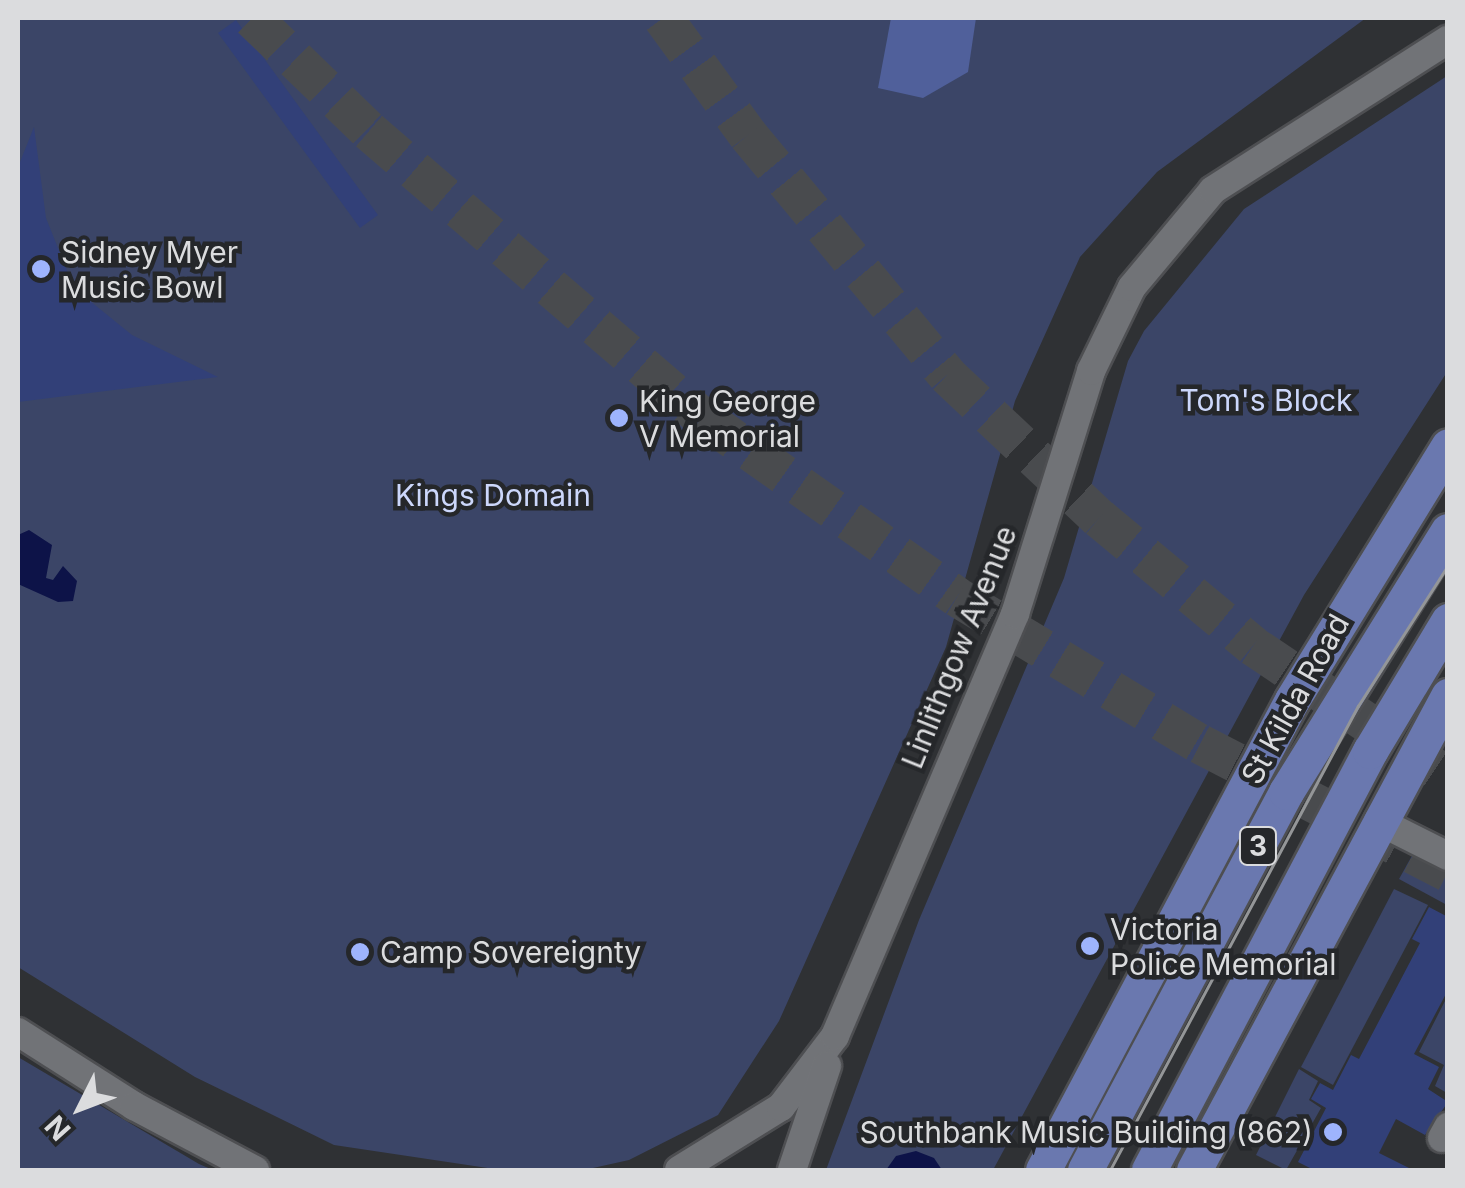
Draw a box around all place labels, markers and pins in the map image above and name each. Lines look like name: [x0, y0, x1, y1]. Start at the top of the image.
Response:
place label: Sidney Myer Music Bowl: [61, 234, 238, 304]
marker: Sidney Myer Music Bowl: [30, 258, 52, 280]
place label: King George V Memorial: [639, 383, 816, 454]
marker: King George V Memorial: [608, 407, 630, 429]
place label: Victoria Police Memorial: [1110, 911, 1337, 982]
place label: Camp Sovereignty: [380, 934, 641, 970]
marker: Victoria Police Memorial: [1079, 935, 1101, 957]
marker: Camp Sovereignty: [349, 941, 371, 963]
place label: Southbank Music Building (862): [859, 1114, 1313, 1150]
marker: Southbank Music Building (862): [1322, 1121, 1344, 1143]

